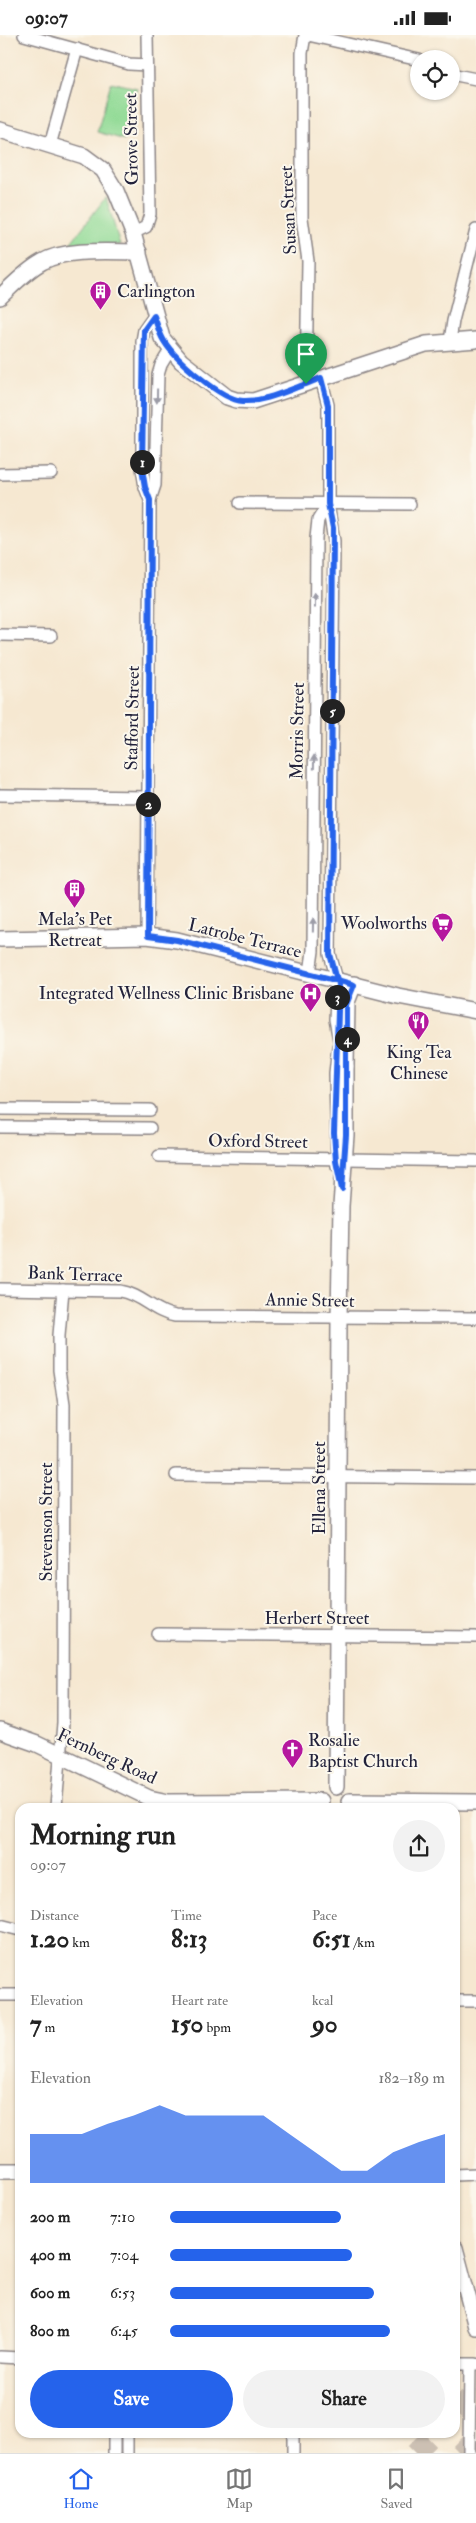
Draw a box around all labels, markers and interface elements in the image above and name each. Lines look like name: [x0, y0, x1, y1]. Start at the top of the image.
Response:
text: 09:07: [25, 6, 68, 30]
map controls: [410, 50, 460, 100]
button: locate: [410, 50, 460, 100]
street label: Grove Street: [119, 92, 144, 185]
street label: Susan Street: [275, 165, 302, 255]
building icon: Carlington: [89, 279, 113, 310]
place label: Carlington: [117, 280, 195, 303]
pin: [285, 333, 327, 384]
icon: arrive: [292, 340, 320, 368]
one-way arrow: [153, 388, 161, 404]
pin: 1: [130, 449, 154, 475]
text: 1: [140, 454, 145, 471]
one-way arrow: [311, 592, 319, 608]
street label: Stafford Street: [120, 665, 145, 771]
street label: Morris Street: [285, 682, 310, 780]
pin: 5: [320, 699, 344, 723]
text: 5: [329, 703, 336, 720]
one-way arrow: [310, 754, 318, 770]
pin: 2: [136, 791, 160, 817]
text: 2: [145, 796, 152, 813]
building icon: Mela's Pet Retreat: [63, 877, 87, 908]
place label: Mela's Pet Retreat: [38, 908, 112, 952]
supermarket icon: Woolworths: [431, 911, 455, 942]
place label: Woolworths: [340, 912, 427, 935]
street label: Latrobe Terrace: [186, 913, 304, 964]
one-way arrow: [309, 917, 317, 933]
hospital icon: Integrated Wellness Clinic Brisbane: [298, 981, 322, 1012]
place label: Integrated Wellness Clinic Brisbane: [39, 982, 294, 1005]
pin: 3: [324, 985, 350, 1009]
text: 3: [335, 989, 340, 1006]
restaurant icon: King Tea Chinese: [407, 1010, 431, 1041]
pin: 4: [334, 1027, 360, 1051]
text: 4: [344, 1031, 351, 1048]
place label: King Tea Chinese: [386, 1041, 452, 1085]
street label: Oxford Street: [208, 1129, 308, 1154]
street label: Bank Terrace: [27, 1261, 123, 1288]
street label: Annie Street: [264, 1288, 355, 1313]
street label: Ellena Street: [308, 1441, 331, 1535]
street label: Stevenson Street: [35, 1462, 58, 1582]
street label: Herbert Street: [265, 1607, 370, 1630]
street label: Fernberg Road: [53, 1723, 161, 1790]
place label: Rosalie Baptist Church: [308, 1729, 418, 1773]
church icon: Rosalie Baptist Church: [280, 1738, 304, 1769]
text: Morning run: [30, 1818, 176, 1853]
button: share: [393, 1820, 445, 1872]
text: 09:07: [30, 1855, 66, 1875]
text: Distance: [30, 1907, 79, 1924]
text: Time: [171, 1907, 202, 1924]
text: Pace: [312, 1907, 337, 1924]
text: 1.20: [30, 1924, 69, 1955]
text: 8:13: [171, 1924, 207, 1955]
text: 6:51: [312, 1924, 351, 1955]
text: km: [69, 1934, 90, 1951]
text: /km: [351, 1934, 375, 1951]
text: Elevation: [30, 1992, 83, 2009]
text: Heart rate: [171, 1992, 228, 2009]
text: kcal: [312, 1992, 333, 2009]
text: 7: [30, 2009, 41, 2040]
text: 150: [171, 2009, 203, 2040]
text: 90: [312, 2009, 338, 2040]
text: m: [41, 2019, 55, 2036]
text: bpm: [203, 2019, 231, 2036]
text: Elevation: [30, 2068, 91, 2088]
text: 182–189 m: [378, 2068, 445, 2088]
text: 200 m: [30, 2207, 70, 2227]
text: 7:10: [110, 2207, 135, 2227]
text: 400 m: [30, 2245, 71, 2265]
text: 7:04: [110, 2245, 138, 2265]
text: 600 m: [30, 2283, 70, 2303]
text: 6:53: [110, 2283, 135, 2303]
text: 800 m: [30, 2321, 70, 2341]
text: 6:45: [110, 2321, 138, 2341]
button: Save: [30, 2370, 233, 2428]
button: Share: [243, 2370, 445, 2428]
tab: Home: [64, 2465, 98, 2512]
tab: Map: [225, 2465, 253, 2512]
tab: Saved: [380, 2465, 412, 2512]

